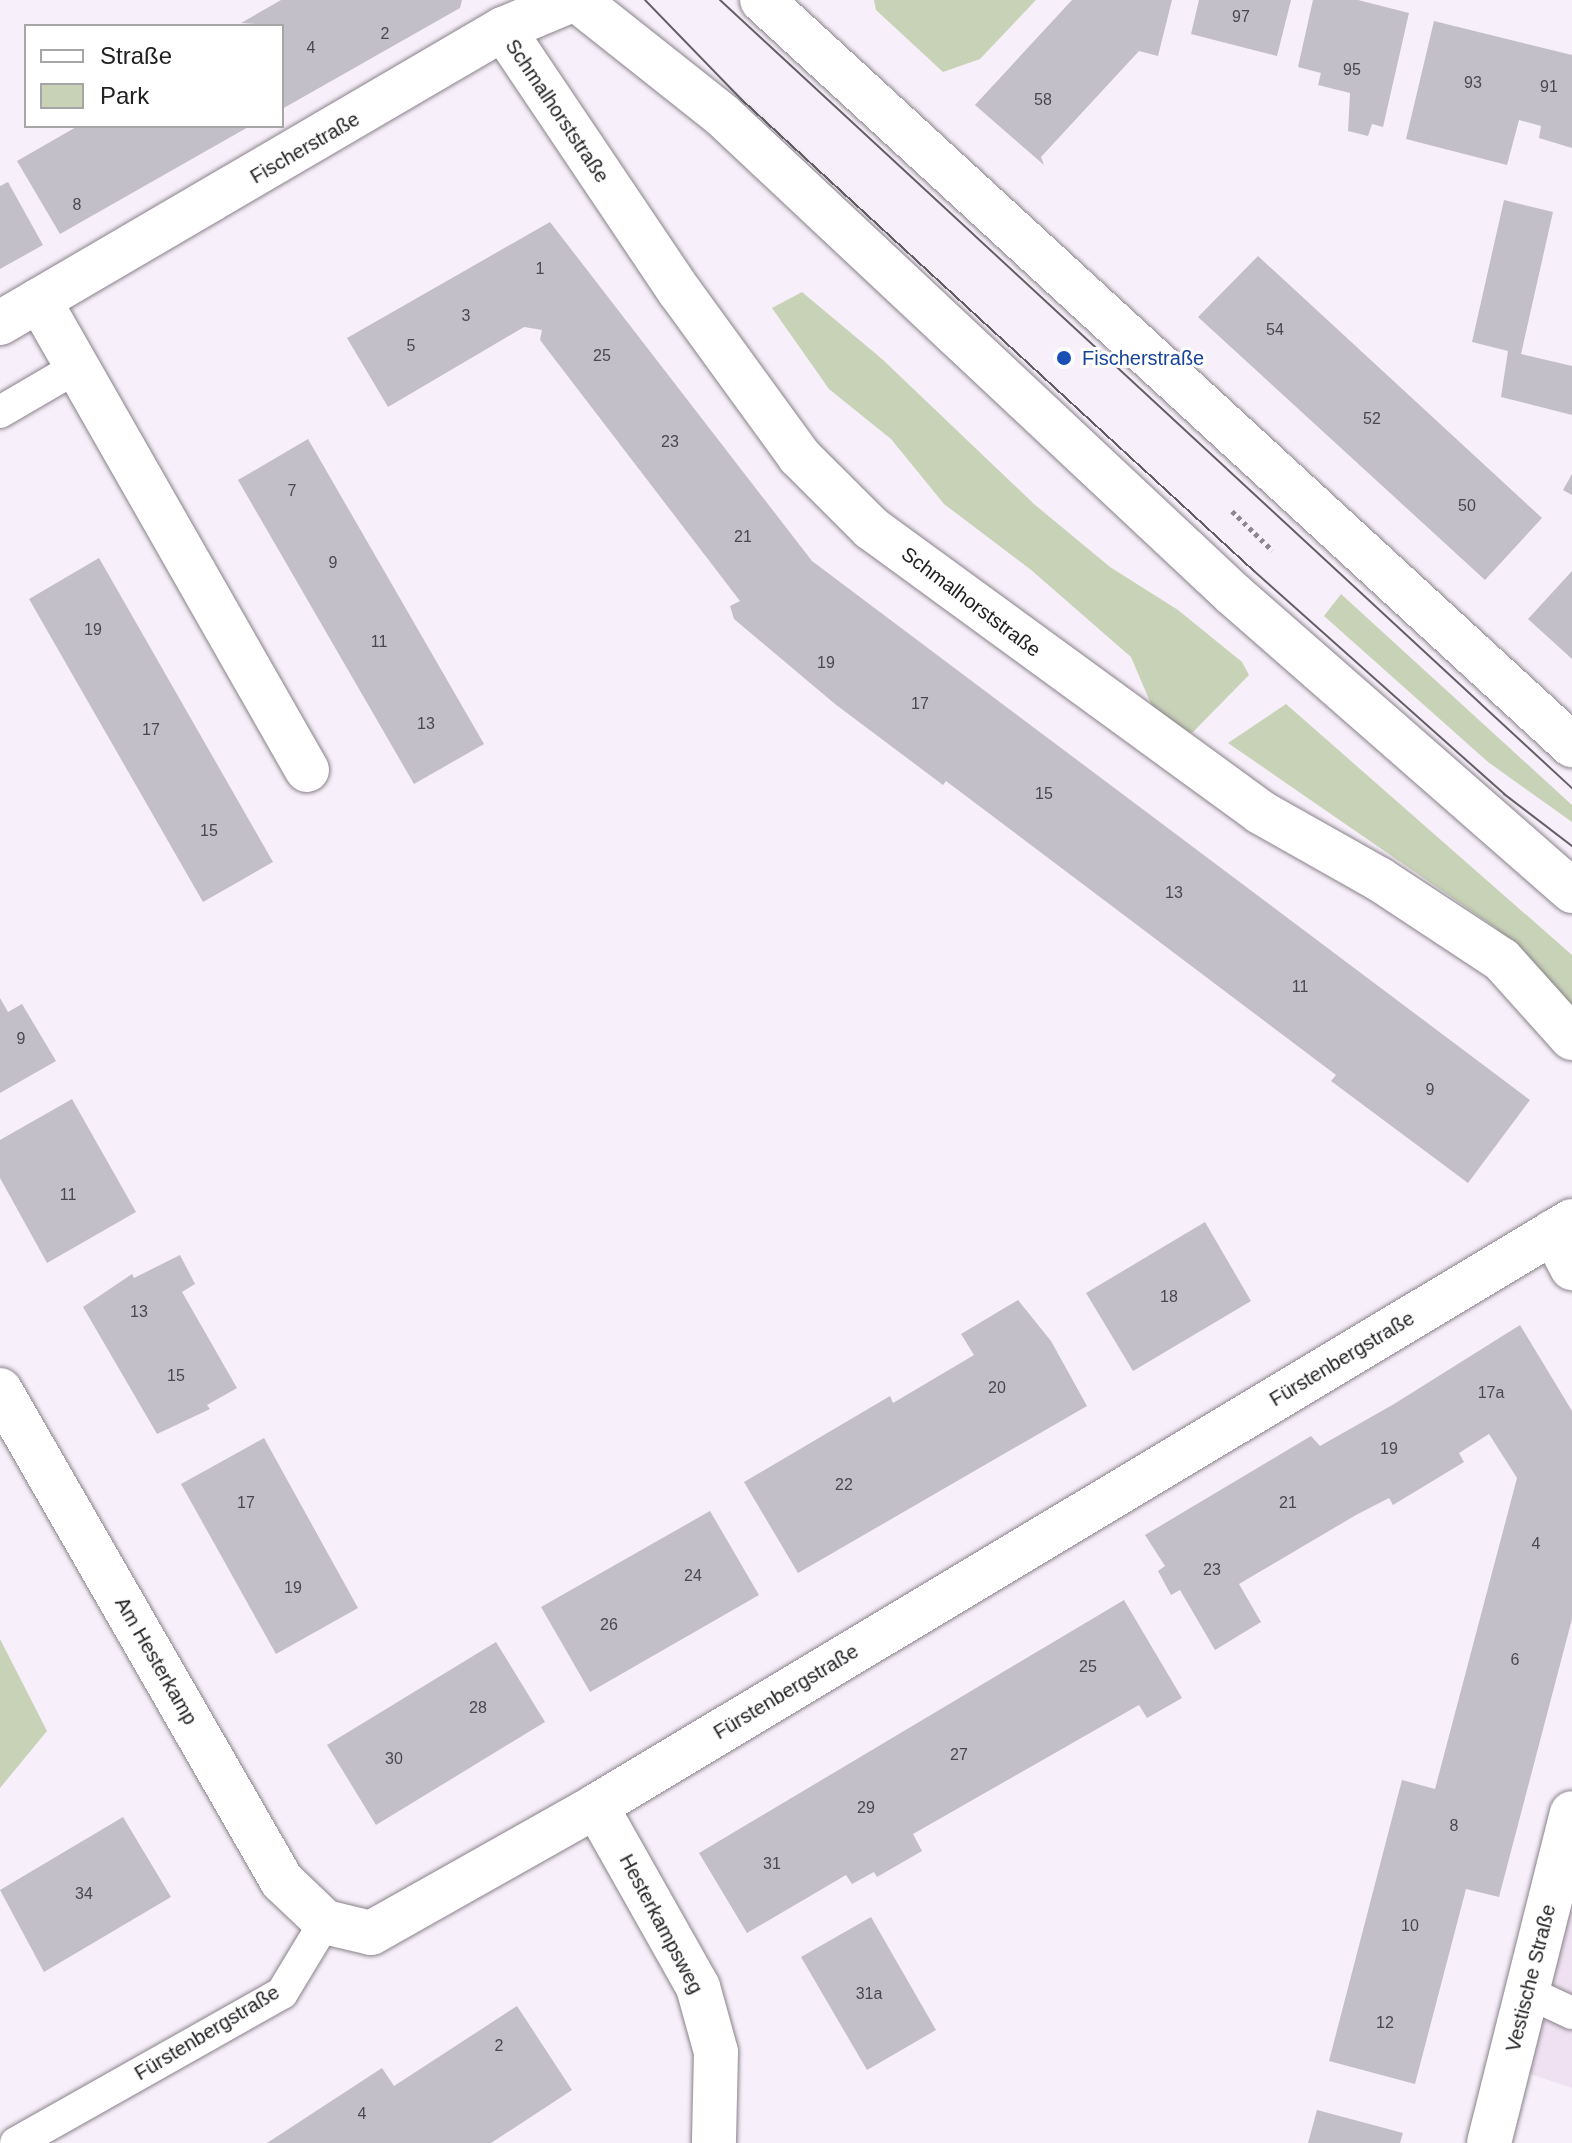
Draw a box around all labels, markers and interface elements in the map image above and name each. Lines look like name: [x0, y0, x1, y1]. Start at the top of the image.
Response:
house number: 97: [1232, 7, 1250, 27]
legend: [24, 24, 284, 128]
house number: 2: [381, 24, 389, 44]
street label: Schmalhorststraße: [500, 35, 614, 187]
house number: 4: [307, 38, 315, 58]
text: Straße: [100, 42, 172, 69]
house number: 95: [1343, 60, 1361, 80]
house number: 93: [1464, 73, 1482, 93]
house number: 91: [1540, 77, 1558, 97]
text: Park: [100, 82, 149, 109]
house number: 58: [1034, 90, 1052, 110]
street label: Fischerstraße: [246, 107, 364, 189]
house number: 8: [73, 195, 81, 215]
house number: 1: [536, 259, 544, 279]
house number: 3: [462, 306, 470, 326]
house number: 54: [1266, 320, 1284, 340]
house number: 5: [407, 336, 415, 356]
house number: 25: [593, 346, 611, 366]
place label: Fischerstraße: [1082, 346, 1204, 370]
marker: Fischerstraße: [1053, 347, 1075, 369]
house number: 52: [1363, 409, 1381, 429]
house number: 23: [661, 432, 679, 452]
house number: 7: [288, 481, 296, 501]
house number: 50: [1458, 496, 1476, 516]
house number: 21: [734, 527, 752, 547]
street label: Schmalhorststraße: [897, 542, 1045, 662]
house number: 9: [329, 553, 337, 573]
house number: 19: [84, 620, 102, 640]
house number: 11: [371, 632, 387, 652]
house number: 19: [817, 653, 835, 673]
house number: 17: [911, 694, 929, 714]
house number: 13: [417, 714, 435, 734]
house number: 17: [142, 720, 160, 740]
house number: 15: [1035, 784, 1053, 804]
house number: 15: [200, 821, 218, 841]
house number: 13: [1165, 883, 1183, 903]
house number: 11: [1292, 977, 1308, 997]
house number: 9: [17, 1029, 25, 1049]
house number: 9: [1426, 1080, 1434, 1100]
house number: 11: [60, 1185, 76, 1205]
house number: 18: [1160, 1287, 1178, 1307]
house number: 13: [130, 1302, 148, 1322]
street label: Fürstenbergstraße: [1265, 1306, 1419, 1412]
house number: 15: [167, 1366, 185, 1386]
house number: 20: [988, 1378, 1006, 1398]
house number: 17a: [1478, 1383, 1504, 1403]
house number: 19: [1380, 1439, 1398, 1459]
house number: 22: [835, 1475, 853, 1495]
house number: 17: [237, 1493, 255, 1513]
house number: 21: [1279, 1493, 1297, 1513]
house number: 4: [1532, 1534, 1540, 1554]
house number: 23: [1203, 1560, 1221, 1580]
house number: 24: [684, 1566, 702, 1586]
house number: 19: [284, 1578, 302, 1598]
street label: Am Hesterkamp: [110, 1593, 202, 1729]
house number: 26: [600, 1615, 618, 1635]
street label: Fürstenbergstraße: [709, 1639, 863, 1745]
house number: 6: [1511, 1650, 1519, 1670]
house number: 25: [1079, 1657, 1097, 1677]
house number: 28: [469, 1698, 487, 1718]
house number: 27: [950, 1745, 968, 1765]
house number: 30: [385, 1749, 403, 1769]
house number: 29: [857, 1798, 875, 1818]
house number: 8: [1450, 1816, 1458, 1836]
street label: Hesterkampsweg: [614, 1850, 708, 1998]
house number: 31: [763, 1854, 781, 1874]
house number: 34: [75, 1884, 93, 1904]
street label: Vestische Straße: [1501, 1902, 1561, 2054]
house number: 10: [1401, 1916, 1419, 1936]
street label: Fürstenbergstraße: [130, 1980, 284, 2086]
house number: 31a: [856, 1984, 882, 2004]
house number: 12: [1376, 2013, 1394, 2033]
house number: 2: [495, 2036, 503, 2056]
house number: 4: [358, 2104, 366, 2124]

